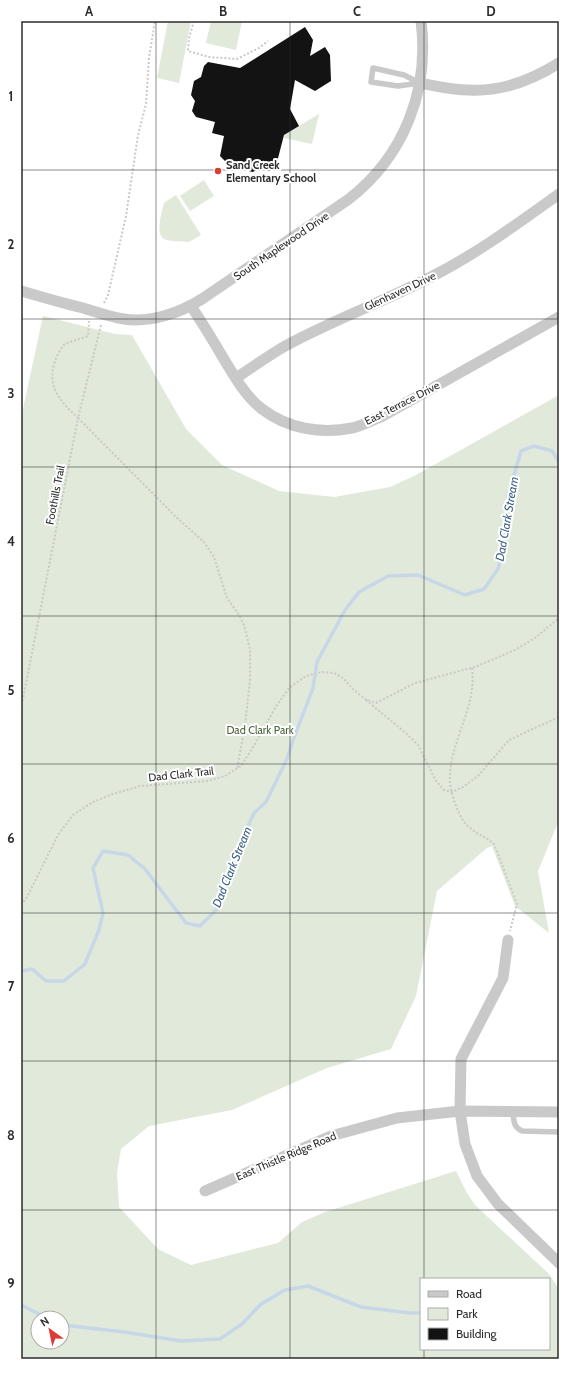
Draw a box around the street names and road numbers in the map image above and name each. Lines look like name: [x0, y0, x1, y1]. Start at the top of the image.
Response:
street label: South Maplewood Drive: [231, 209, 332, 283]
street label: Glenhaven Drive: [362, 268, 438, 314]
street label: East Terrace Drive: [362, 378, 442, 428]
street label: Foothills Trail: [42, 464, 68, 526]
street label: Dad Clark Trail: [148, 764, 215, 784]
street label: East Thistle Ridge Road: [234, 1129, 338, 1183]

